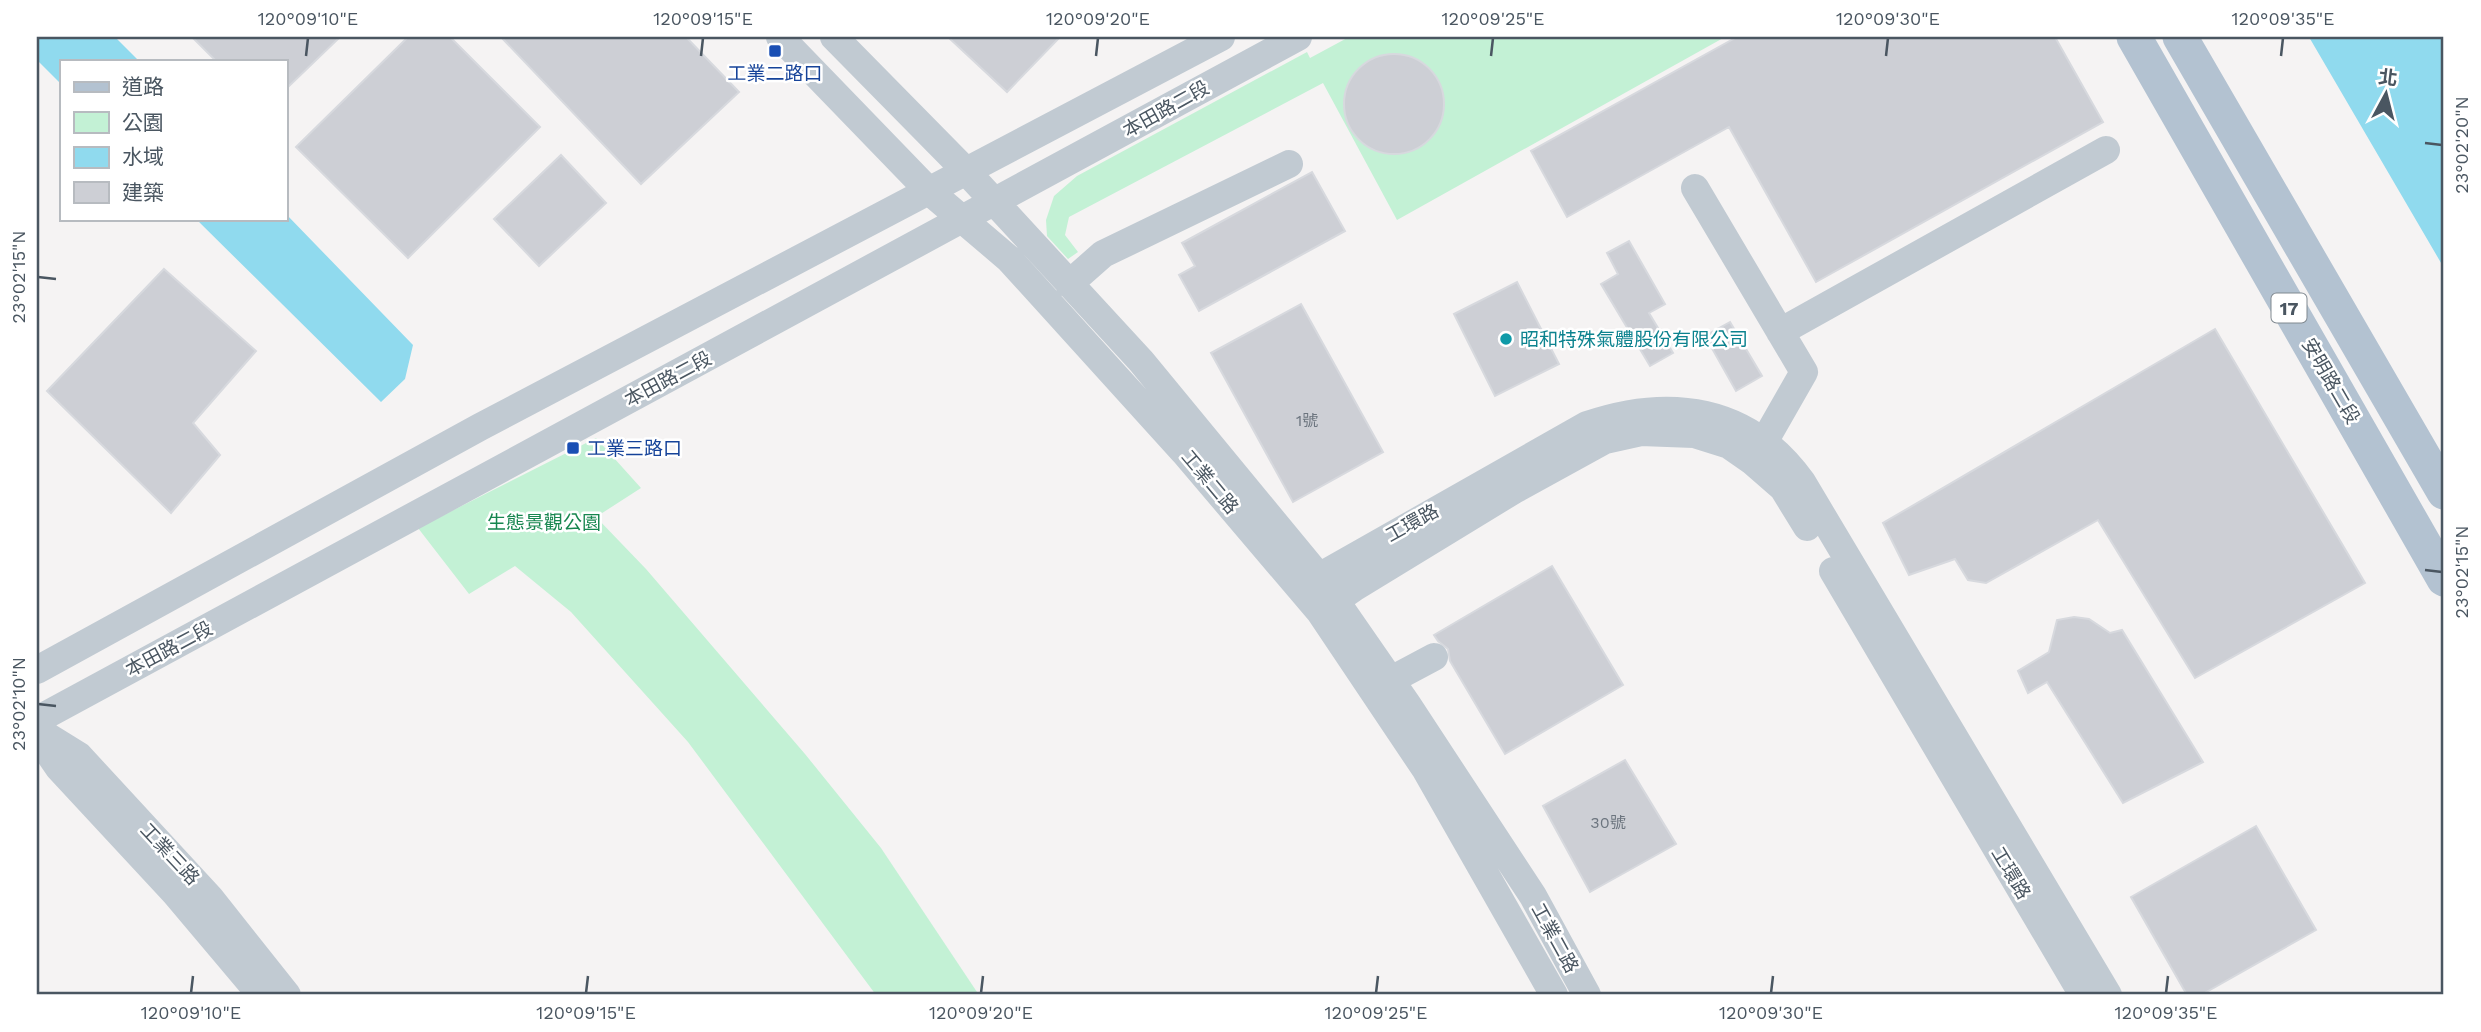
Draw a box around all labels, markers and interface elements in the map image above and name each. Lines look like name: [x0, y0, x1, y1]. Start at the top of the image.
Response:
text: 120°09'10"E: [258, 8, 358, 29]
text: 120°09'15"E: [653, 8, 753, 29]
text: 120°09'20"E: [1046, 8, 1150, 29]
text: 120°09'25"E: [1441, 8, 1545, 29]
text: 120°09'30"E: [1836, 8, 1940, 29]
text: 120°09'35"E: [2231, 8, 2335, 29]
marker: 工業二路口: [767, 43, 783, 59]
legend: [60, 60, 287, 220]
north arrow: [2352, 60, 2422, 130]
place label: 工業二路口: [727, 62, 823, 85]
text: 北: [2377, 65, 2399, 90]
text: 道路: [122, 74, 164, 99]
street label: 本田路二段: [1119, 76, 1213, 142]
text: 23°02'20"N: [2451, 96, 2472, 194]
text: 公園: [122, 110, 164, 135]
text: 水域: [122, 144, 164, 169]
text: 建築: [122, 180, 164, 205]
text: 23°02'15"N: [8, 230, 29, 324]
road number: 17: [2272, 294, 2306, 322]
place label: 昭和特殊氣體股份有限公司: [1520, 328, 1748, 351]
marker: 昭和特殊氣體股份有限公司: [1498, 331, 1514, 347]
street label: 安明路二段: [2297, 334, 2365, 428]
street label: 本田路二段: [621, 347, 715, 411]
house number: 1號: [1296, 411, 1318, 430]
place label: 工業三路口: [587, 437, 682, 460]
marker: 工業三路口: [565, 440, 581, 456]
street label: 工業二路: [1177, 445, 1243, 519]
street label: 工環路: [1381, 499, 1443, 547]
park label: 生態景觀公園: [487, 511, 601, 534]
text: 23°02'15"N: [2451, 525, 2472, 619]
street label: 本田路二段: [122, 617, 216, 681]
text: 23°02'10"N: [8, 657, 29, 751]
house number: 30號: [1590, 813, 1626, 832]
street label: 工業三路: [136, 818, 204, 890]
street label: 工環路: [1986, 843, 2036, 903]
street label: 工業二路: [1527, 899, 1583, 977]
text: 120°09'10"E: [141, 1002, 241, 1023]
text: 120°09'15"E: [536, 1002, 636, 1023]
text: 120°09'20"E: [929, 1002, 1033, 1023]
text: 120°09'25"E: [1324, 1002, 1428, 1023]
text: 120°09'30"E: [1719, 1002, 1823, 1023]
text: 120°09'35"E: [2114, 1002, 2218, 1023]

